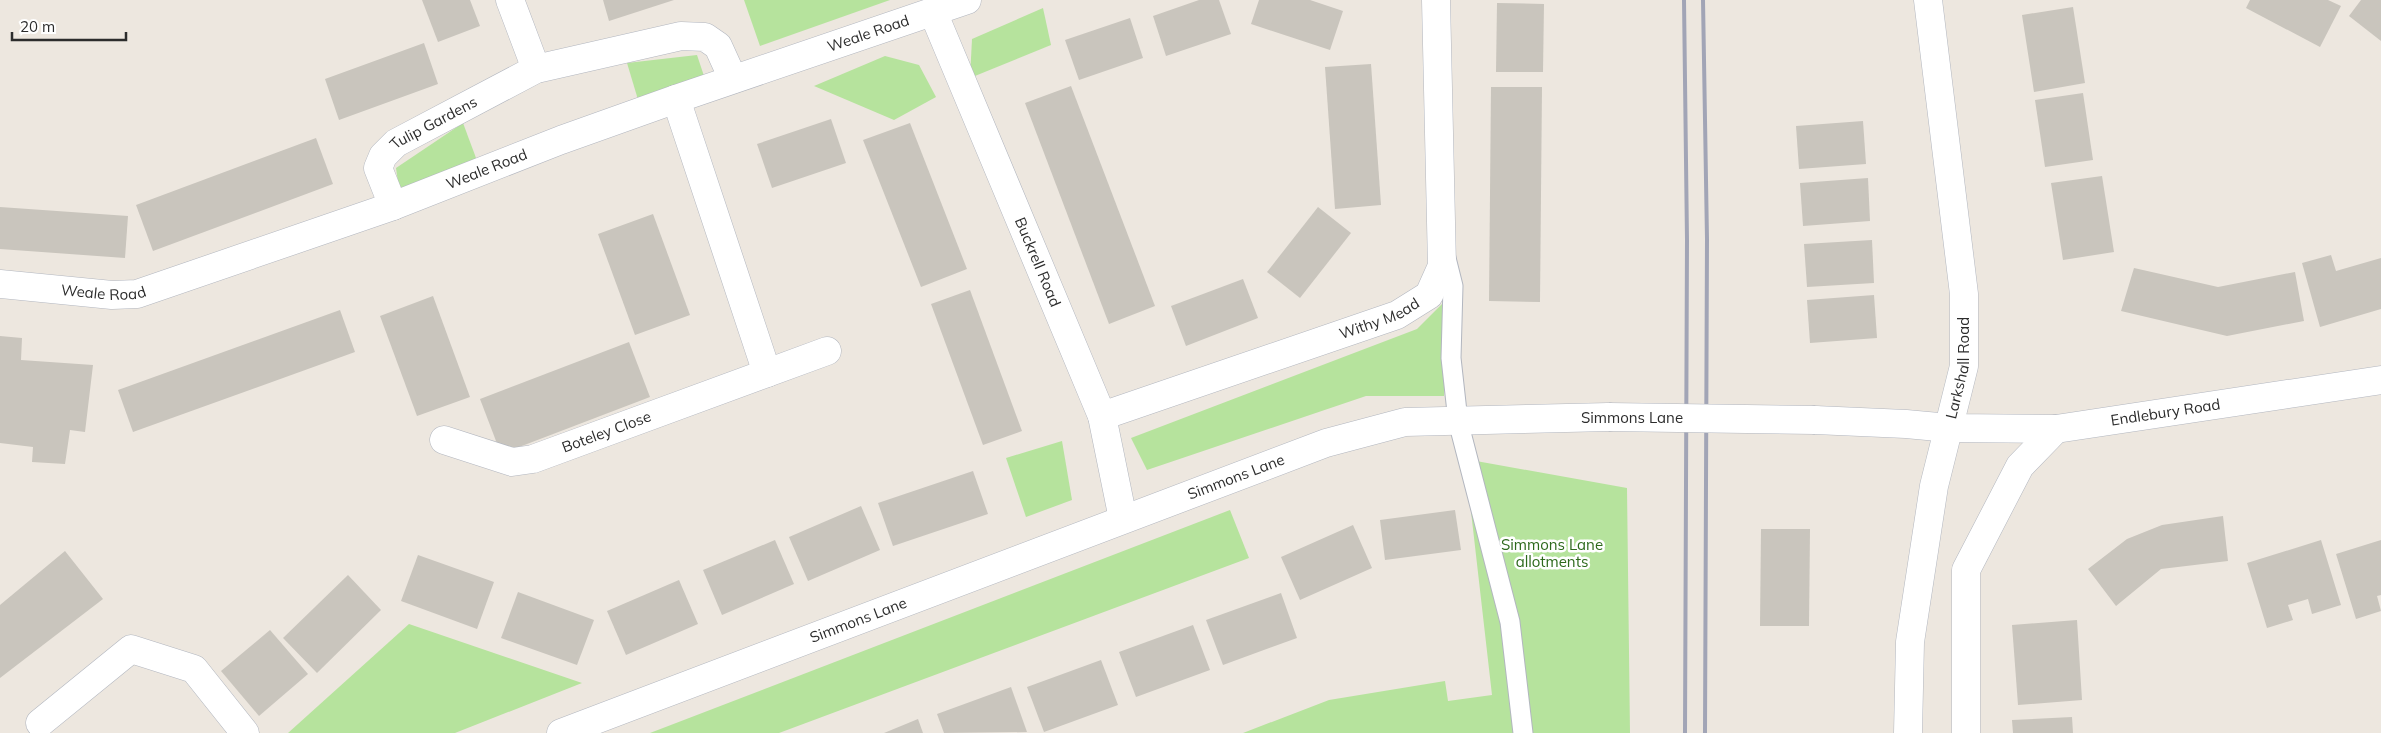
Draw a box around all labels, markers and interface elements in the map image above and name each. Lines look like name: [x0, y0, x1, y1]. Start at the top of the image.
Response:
scale bar: [12, 10, 126, 42]
street label: Weale Road: [825, 10, 912, 56]
text: 20 m: [20, 17, 55, 36]
street label: Tulip Gardens: [385, 92, 480, 153]
street label: Weale Road: [443, 144, 530, 193]
street label: Buckrell Road: [1011, 214, 1065, 310]
street label: Weale Road: [60, 280, 149, 304]
street label: Withy Mead: [1337, 293, 1423, 343]
street label: Larkshall Road: [1941, 317, 1973, 421]
street label: Endlebury Road: [2109, 394, 2222, 430]
street label: Boteley Close: [559, 406, 654, 457]
street label: Simmons Lane: [1581, 408, 1683, 427]
street label: Simmons Lane: [1185, 450, 1287, 504]
park label: Simmons Lane allotments: [1501, 535, 1603, 571]
street label: Simmons Lane: [807, 593, 909, 647]

